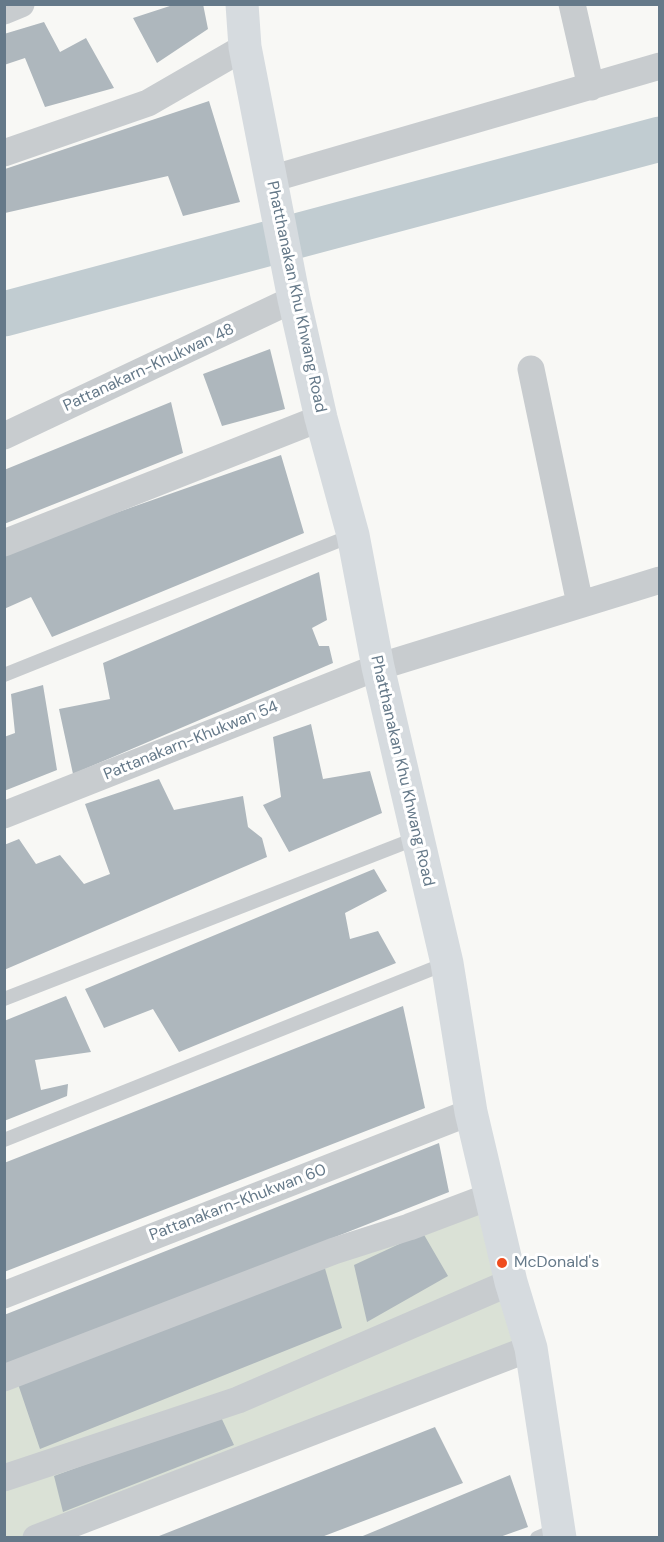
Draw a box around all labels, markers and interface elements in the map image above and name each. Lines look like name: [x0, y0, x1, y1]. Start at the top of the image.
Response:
street label: Phatthanakan Khu Khwang Road: [262, 179, 330, 415]
street label: Pattanakarn-Khukwan 48: [61, 320, 237, 416]
street label: Phatthanakan Khu Khwang Road: [366, 654, 438, 888]
street label: Pattanakarn-Khukwan 54: [101, 697, 281, 785]
street label: Pattanakarn-Khukwan 60: [147, 1160, 329, 1246]
place label: McDonald's: [514, 1253, 599, 1273]
marker: McDonald's: [495, 1256, 509, 1270]

